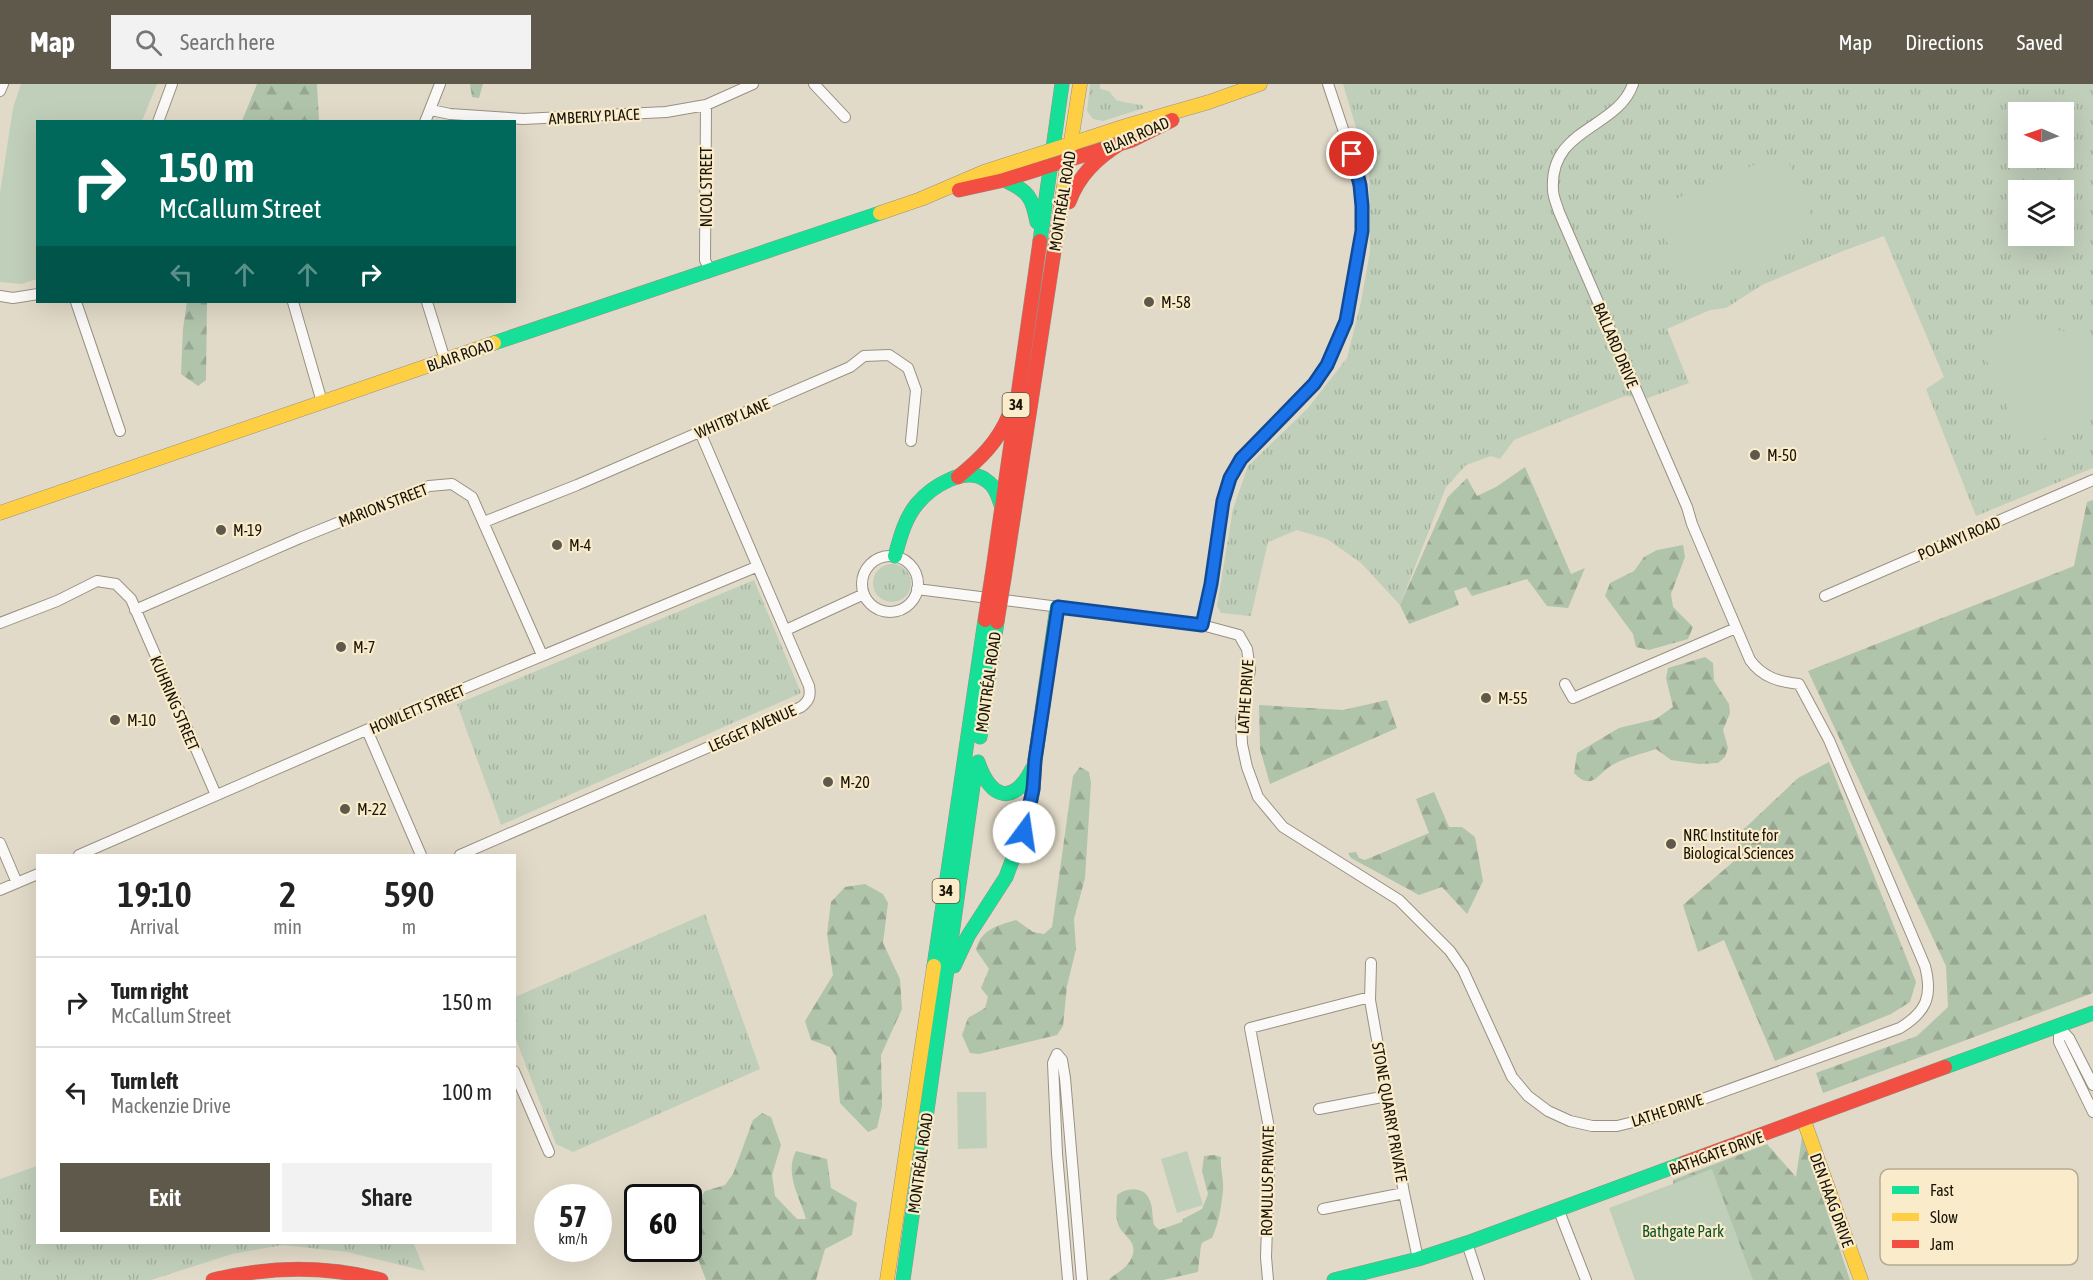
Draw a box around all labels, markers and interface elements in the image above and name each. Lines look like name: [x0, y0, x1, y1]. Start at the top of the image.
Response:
search box: [111, 15, 531, 69]
text: Map: [30, 26, 75, 58]
icon: search: [132, 26, 165, 59]
text: Search here: [180, 29, 275, 55]
text: Map: [1838, 30, 1872, 54]
text: Directions: [1905, 30, 1984, 54]
text: Saved: [2017, 30, 2063, 54]
north arrow: [2008, 102, 2074, 168]
map controls: [2008, 102, 2074, 246]
street label: AMBERLY PLACE: [548, 105, 640, 127]
street label: BLAIR ROAD: [1100, 113, 1172, 157]
pin: [1326, 128, 1377, 179]
icon: arrive: [1335, 137, 1368, 170]
text: 150 m: [159, 143, 254, 191]
icon: right: [60, 144, 138, 222]
street label: NICOL STREET: [697, 147, 715, 227]
street label: MONTRÉAL ROAD: [1045, 149, 1079, 253]
button: layers: [2008, 180, 2074, 246]
text: McCallum Street: [159, 193, 322, 224]
icon: left: [165, 258, 198, 291]
icon: ahead: [228, 258, 261, 291]
icon: ahead: [291, 258, 324, 291]
icon: right: [354, 258, 387, 291]
place label: M-58: [1161, 293, 1191, 311]
marker: M-58: [1142, 295, 1156, 309]
street label: BALLARD DRIVE: [1590, 300, 1642, 390]
street label: BLAIR ROAD: [424, 335, 496, 375]
road number: 34: [1002, 393, 1030, 417]
street label: WHITBY LANE: [692, 394, 772, 442]
place label: M-50: [1767, 446, 1797, 464]
marker: M-50: [1748, 448, 1762, 462]
street label: MARION STREET: [336, 480, 430, 530]
street label: POLANYI ROAD: [1915, 513, 2003, 563]
place label: M-19: [233, 521, 262, 539]
marker: M-19: [214, 523, 228, 537]
place label: M-4: [569, 536, 591, 554]
marker: M-4: [550, 538, 564, 552]
street label: MONTRÉAL ROAD: [972, 630, 1004, 734]
place label: M-7: [353, 638, 375, 656]
marker: M-7: [334, 640, 348, 654]
street label: KUHRING STREET: [147, 653, 203, 753]
street label: LATHE DRIVE: [1233, 659, 1257, 735]
street label: HOWLETT STREET: [367, 681, 467, 737]
place label: M-55: [1498, 689, 1528, 707]
marker: M-55: [1479, 691, 1493, 705]
street label: LEGGET AVENUE: [705, 701, 799, 755]
place label: M-10: [127, 711, 156, 729]
marker: M-10: [108, 713, 122, 727]
place label: M-20: [840, 773, 870, 791]
marker: M-20: [821, 775, 835, 789]
place label: M-22: [357, 800, 387, 818]
position arrow: [992, 800, 1056, 864]
marker: M-22: [338, 802, 352, 816]
place label: NRC Institute for Biological Sciences: [1683, 826, 1794, 863]
marker: NRC Institute for Biological Sciences: [1664, 837, 1678, 851]
text: 19:10: [118, 873, 192, 915]
text: 2: [279, 873, 296, 915]
text: 590: [384, 873, 434, 915]
road number: 34: [932, 879, 960, 903]
text: Arrival: [130, 915, 179, 938]
text: min: [273, 915, 302, 938]
text: m: [402, 915, 416, 938]
text: Turn right: [111, 978, 188, 1004]
icon: right: [60, 986, 93, 1019]
text: 150 m: [442, 989, 492, 1015]
text: McCallum Street: [111, 1004, 231, 1027]
street label: STONE QUARRY PRIVATE: [1369, 1041, 1411, 1183]
text: Turn left: [111, 1068, 178, 1094]
icon: left: [60, 1076, 93, 1109]
text: 100 m: [442, 1079, 492, 1105]
street label: LATHE DRIVE: [1629, 1090, 1705, 1130]
text: Mackenzie Drive: [111, 1094, 231, 1117]
street label: MONTRÉAL ROAD: [904, 1111, 936, 1215]
street label: ROMULUS PRIVATE: [1257, 1125, 1277, 1236]
street label: BATHGATE DRIVE: [1667, 1128, 1766, 1178]
street label: DEN HAAG DRIVE: [1807, 1151, 1857, 1250]
button: Exit: [60, 1163, 270, 1232]
button: Share: [282, 1163, 492, 1232]
legend: [1880, 1169, 2078, 1265]
text: Fast: [1930, 1181, 1954, 1199]
speed limit sign: 60: [624, 1184, 702, 1262]
text: 57: [559, 1199, 587, 1233]
text: Slow: [1930, 1208, 1958, 1226]
park label: Bathgate Park: [1642, 1222, 1724, 1241]
text: km/h: [558, 1230, 588, 1247]
text: Jam: [1930, 1235, 1954, 1253]

